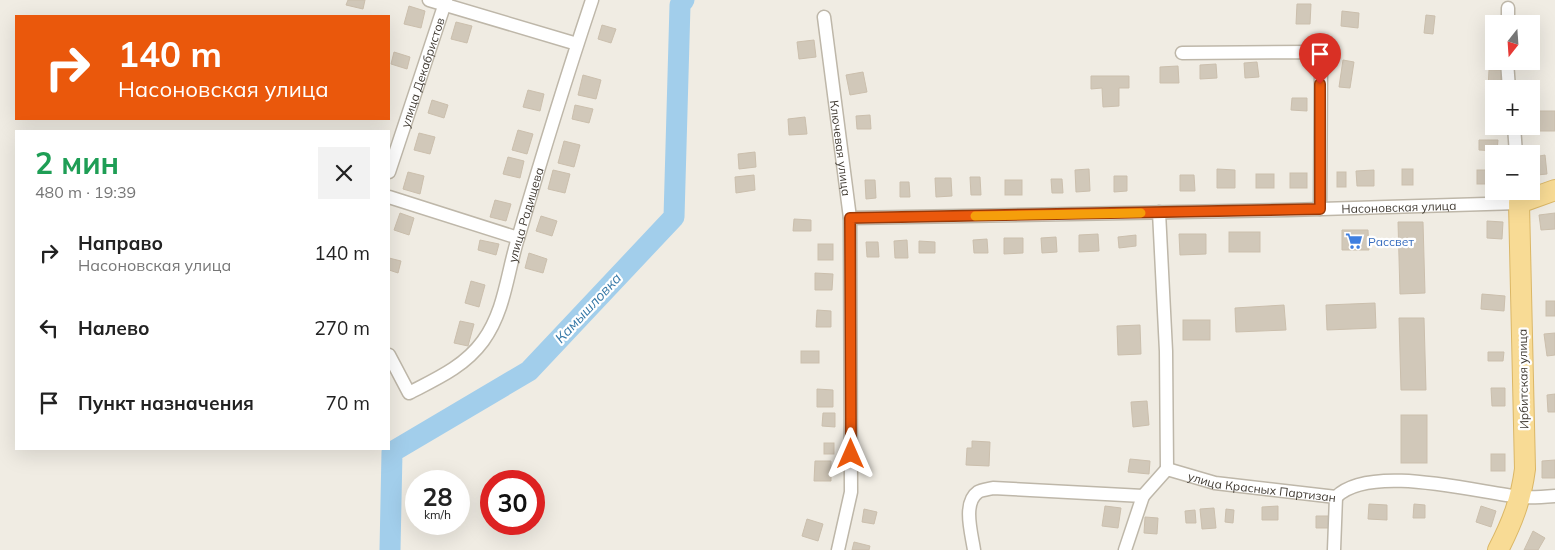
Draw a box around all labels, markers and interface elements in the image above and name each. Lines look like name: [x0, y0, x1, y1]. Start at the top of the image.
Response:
street label: улица Декабристов: [397, 15, 447, 129]
north arrow: [1485, 15, 1540, 70]
map controls: [1485, 15, 1540, 200]
text: 140 m: [118, 32, 222, 76]
pin: [1299, 33, 1341, 84]
icon: right: [35, 35, 100, 100]
icon: arrive: [1306, 40, 1334, 68]
text: Насоновская улица: [118, 75, 329, 103]
button: +: [1485, 80, 1540, 135]
street label: Ключевая улица: [827, 99, 855, 197]
text: 2 мин: [35, 144, 119, 182]
button: −: [1485, 145, 1540, 200]
button: close: [318, 147, 370, 199]
street label: улица Радищева: [504, 165, 546, 264]
text: 480 m · 19:39: [35, 182, 136, 202]
street label: Насоновская улица: [1341, 197, 1457, 216]
text: Направо: [78, 231, 163, 255]
supermarket icon: Рассвет: [1344, 231, 1364, 251]
place label: Рассвет: [1368, 234, 1414, 249]
icon: right: [35, 239, 63, 267]
text: 140 m: [314, 241, 370, 265]
text: Насоновская улица: [78, 255, 231, 275]
water label: Камышловка: [551, 269, 625, 347]
icon: left: [35, 314, 63, 342]
text: Налево: [78, 316, 150, 340]
text: 270 m: [314, 316, 370, 340]
street label: Ирбитская улица: [1515, 329, 1531, 429]
icon: arrive: [35, 389, 63, 417]
text: Пункт назначения: [78, 391, 254, 415]
text: 70 m: [326, 391, 370, 415]
position arrow: [824, 427, 876, 479]
street label: улица Красных Партизан: [1186, 468, 1337, 504]
speed limit sign: 30: [480, 470, 545, 535]
text: 28: [422, 481, 453, 512]
text: km/h: [424, 507, 451, 522]

